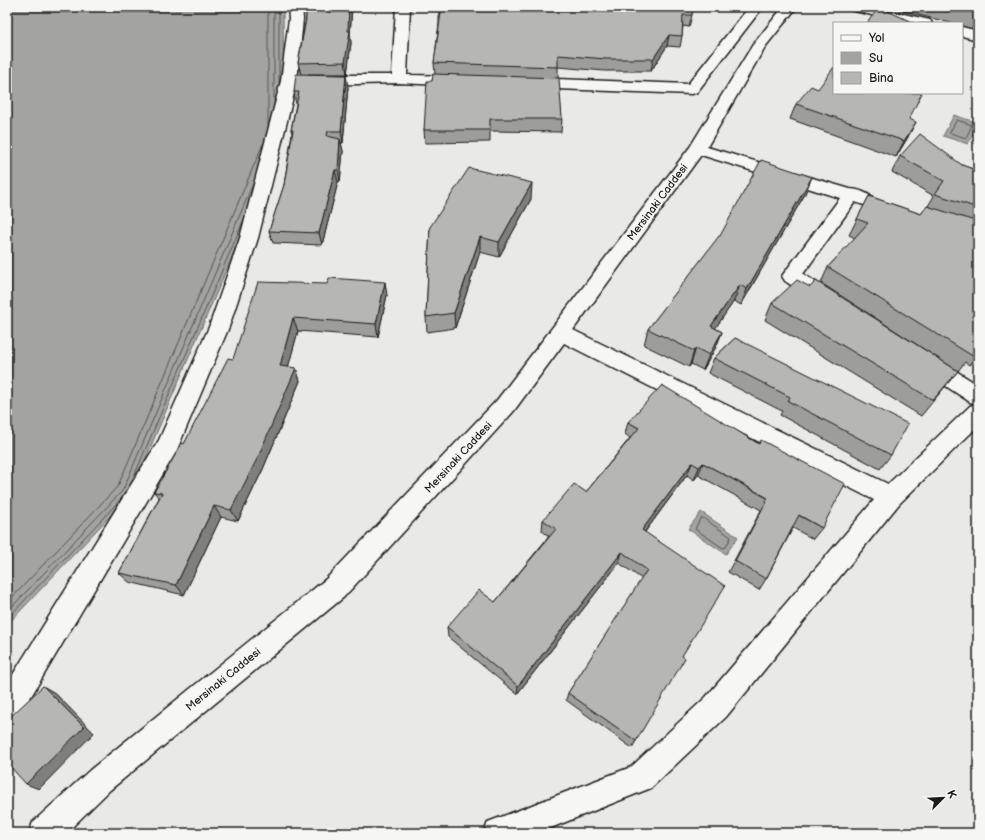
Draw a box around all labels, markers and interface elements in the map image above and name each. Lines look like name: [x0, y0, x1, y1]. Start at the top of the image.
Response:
legend: [833, 22, 963, 94]
text: Yol: [868, 31, 884, 46]
text: Su: [869, 51, 883, 66]
text: Bina: [869, 71, 894, 86]
street label: Mersinaki Caddesi: [624, 161, 690, 243]
street label: Mersinaki Caddesi: [422, 419, 495, 496]
street label: Mersinaki Caddesi: [183, 645, 263, 714]
north arrow: [923, 778, 963, 818]
text: K: [944, 788, 959, 801]

